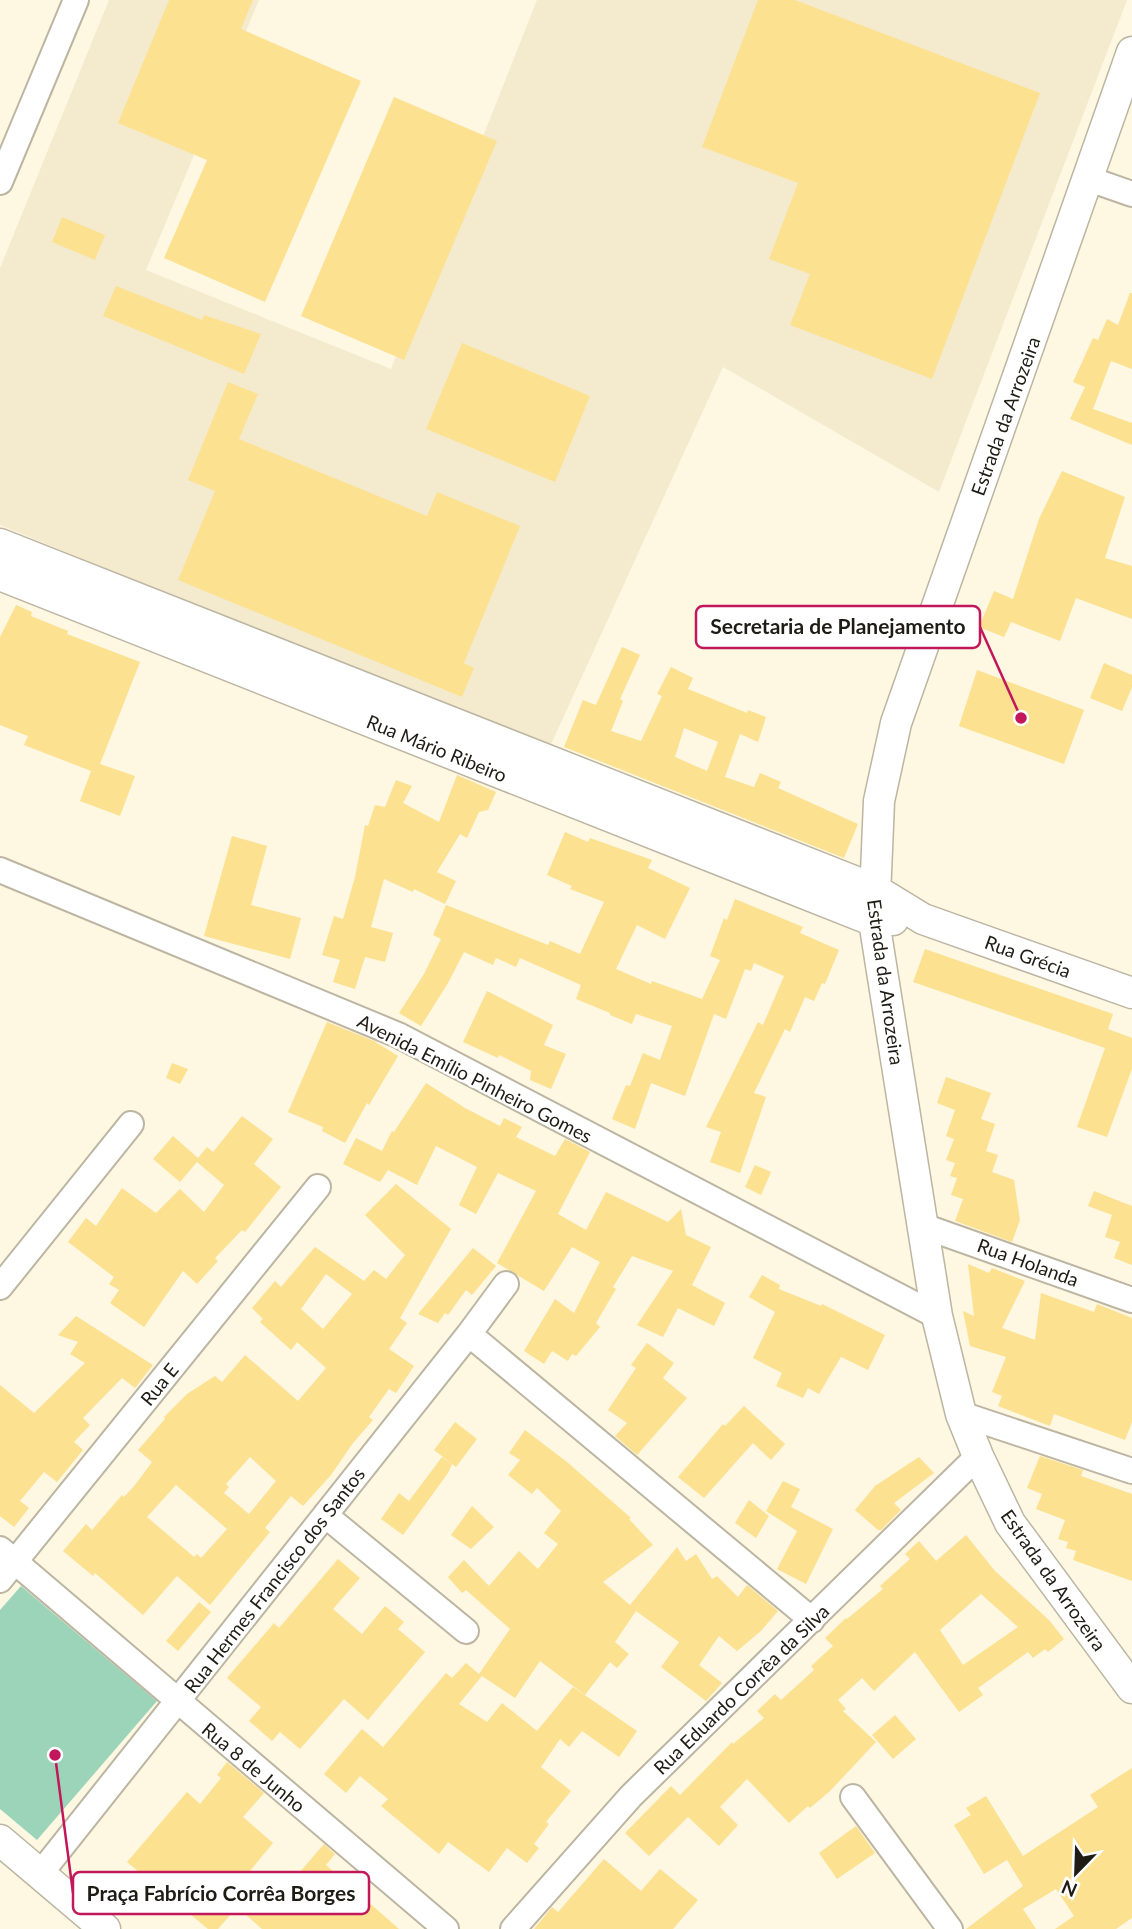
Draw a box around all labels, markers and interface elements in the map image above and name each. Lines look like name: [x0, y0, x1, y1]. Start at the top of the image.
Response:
street label: Estrada da Arrozeira: [966, 333, 1044, 499]
callout: Secretaria de Planejamento: [696, 606, 980, 648]
text: Secretaria de Planejamento: [710, 613, 966, 638]
street label: Rua Mário Ribeiro: [364, 709, 510, 787]
street label: Estrada da Arrozeira: [863, 898, 909, 1066]
street label: Rua Grécia: [982, 930, 1074, 982]
street label: Avenida Emílio Pinheiro Gomes: [354, 1009, 596, 1147]
street label: Rua Holanda: [974, 1233, 1082, 1291]
street label: Rua E: [135, 1358, 183, 1410]
street label: Rua Hermes Francisco dos Santos: [179, 1463, 369, 1697]
street label: Estrada da Arrozeira: [997, 1505, 1111, 1655]
street label: Rua Eduardo Corrêa da Silva: [649, 1599, 833, 1779]
street label: Rua 8 de Junho: [198, 1717, 310, 1817]
north arrow: [1041, 1838, 1111, 1908]
callout: Praça Fabrício Corrêa Borges: [73, 1872, 369, 1914]
text: N: [1058, 1876, 1080, 1903]
text: Praça Fabrício Corrêa Borges: [87, 1880, 355, 1905]

